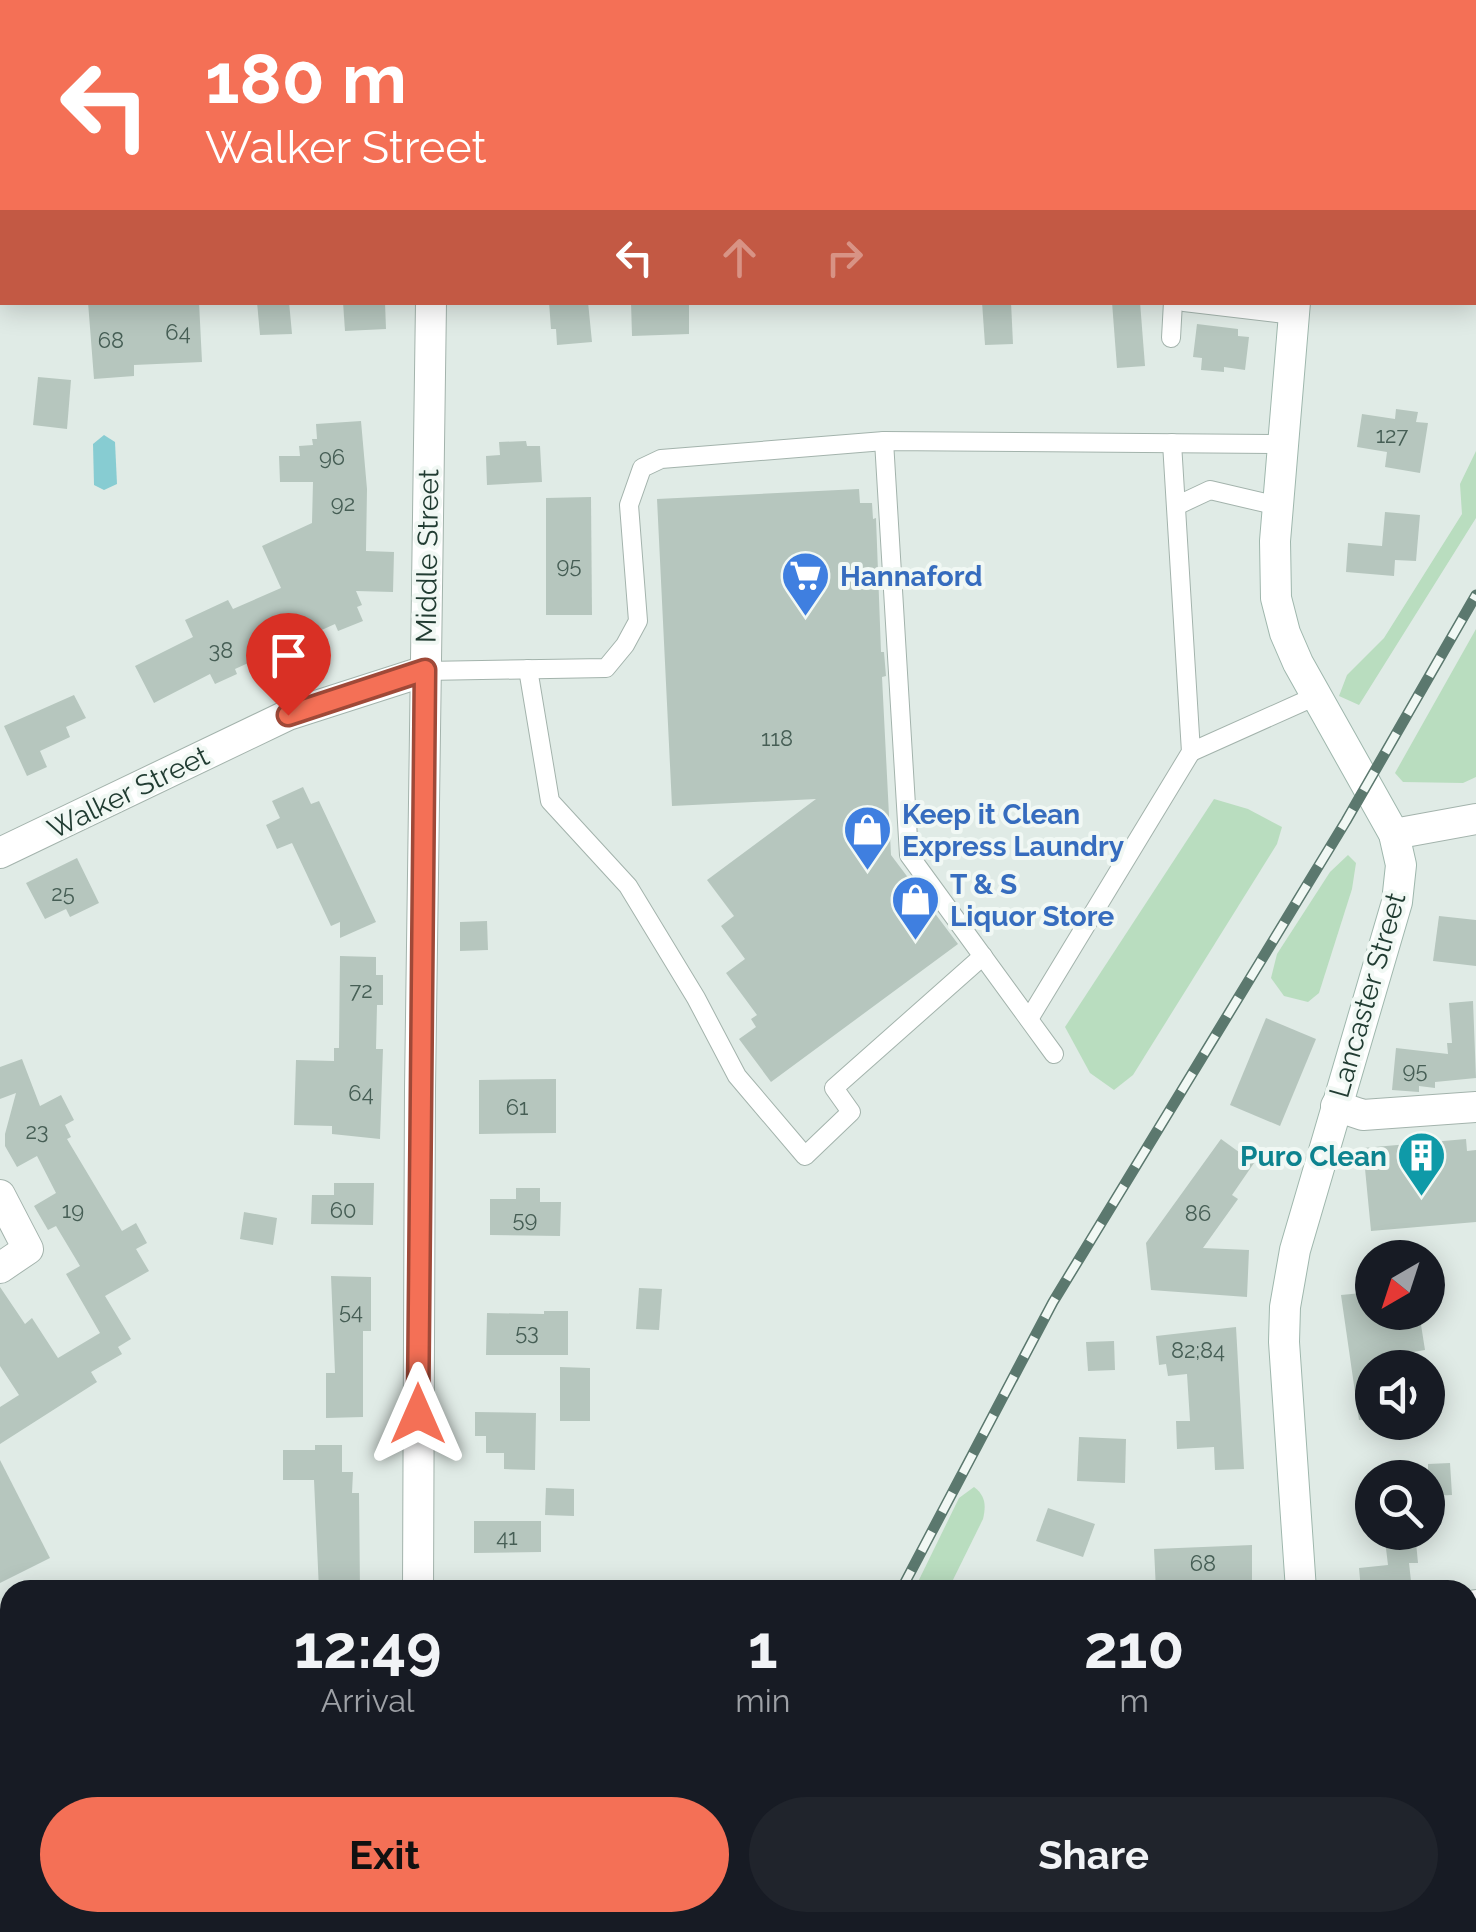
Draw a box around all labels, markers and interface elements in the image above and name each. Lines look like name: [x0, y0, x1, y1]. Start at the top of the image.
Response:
text: 180 m: [205, 37, 407, 119]
icon: left: [40, 40, 170, 170]
text: Walker Street: [205, 121, 487, 174]
icon: left: [607, 230, 662, 285]
icon: ahead: [712, 230, 767, 285]
icon: right: [817, 230, 872, 285]
house number: 64: [165, 319, 191, 345]
house number: 68: [98, 327, 124, 353]
house number: 127: [1376, 422, 1409, 448]
house number: 96: [319, 444, 345, 470]
street label: Middle Street: [409, 468, 446, 643]
house number: 92: [331, 490, 355, 516]
supermarket icon: Hannaford: [779, 550, 831, 618]
house number: 95: [557, 552, 581, 578]
place label: Hannaford: [840, 560, 983, 593]
pin: [246, 613, 331, 716]
icon: arrive: [261, 628, 316, 683]
house number: 38: [209, 637, 233, 663]
house number: 118: [761, 725, 793, 751]
street label: Walker Street: [42, 739, 215, 846]
place label: Keep it Clean Express Laundry: [902, 798, 1125, 863]
shop icon: Keep it Clean Express Laundry: [841, 804, 893, 872]
place label: T & S Liquor Store: [950, 868, 1114, 933]
shop icon: T & S Liquor Store: [889, 874, 941, 942]
house number: 25: [51, 880, 75, 906]
street label: Lancaster Street: [1322, 888, 1413, 1101]
house number: 72: [349, 977, 373, 1003]
house number: 95: [1403, 1057, 1427, 1083]
house number: 64: [348, 1080, 374, 1106]
house number: 61: [506, 1094, 528, 1120]
house number: 23: [25, 1118, 49, 1144]
building icon: Puro Clean: [1396, 1130, 1448, 1198]
place label: Puro Clean: [1240, 1140, 1387, 1173]
house number: 19: [62, 1197, 84, 1223]
house number: 60: [330, 1197, 356, 1223]
house number: 86: [1185, 1200, 1211, 1226]
house number: 59: [513, 1206, 537, 1232]
north arrow: [1355, 1240, 1445, 1330]
map controls: [1355, 1240, 1445, 1550]
house number: 54: [339, 1298, 363, 1324]
house number: 53: [515, 1319, 539, 1345]
house number: 82;84: [1171, 1337, 1225, 1363]
button: sound: [1355, 1350, 1445, 1440]
position arrow: [366, 1362, 470, 1466]
button: search: [1355, 1460, 1445, 1550]
house number: 41: [496, 1524, 518, 1550]
house number: 68: [1190, 1550, 1216, 1576]
text: 12:49: [294, 1612, 442, 1682]
text: 1: [748, 1612, 778, 1682]
text: 210: [1084, 1612, 1184, 1682]
text: Arrival: [321, 1682, 415, 1719]
text: min: [735, 1682, 790, 1719]
text: m: [1119, 1682, 1149, 1719]
button: Exit: [40, 1797, 729, 1912]
button: Share: [749, 1797, 1438, 1912]

